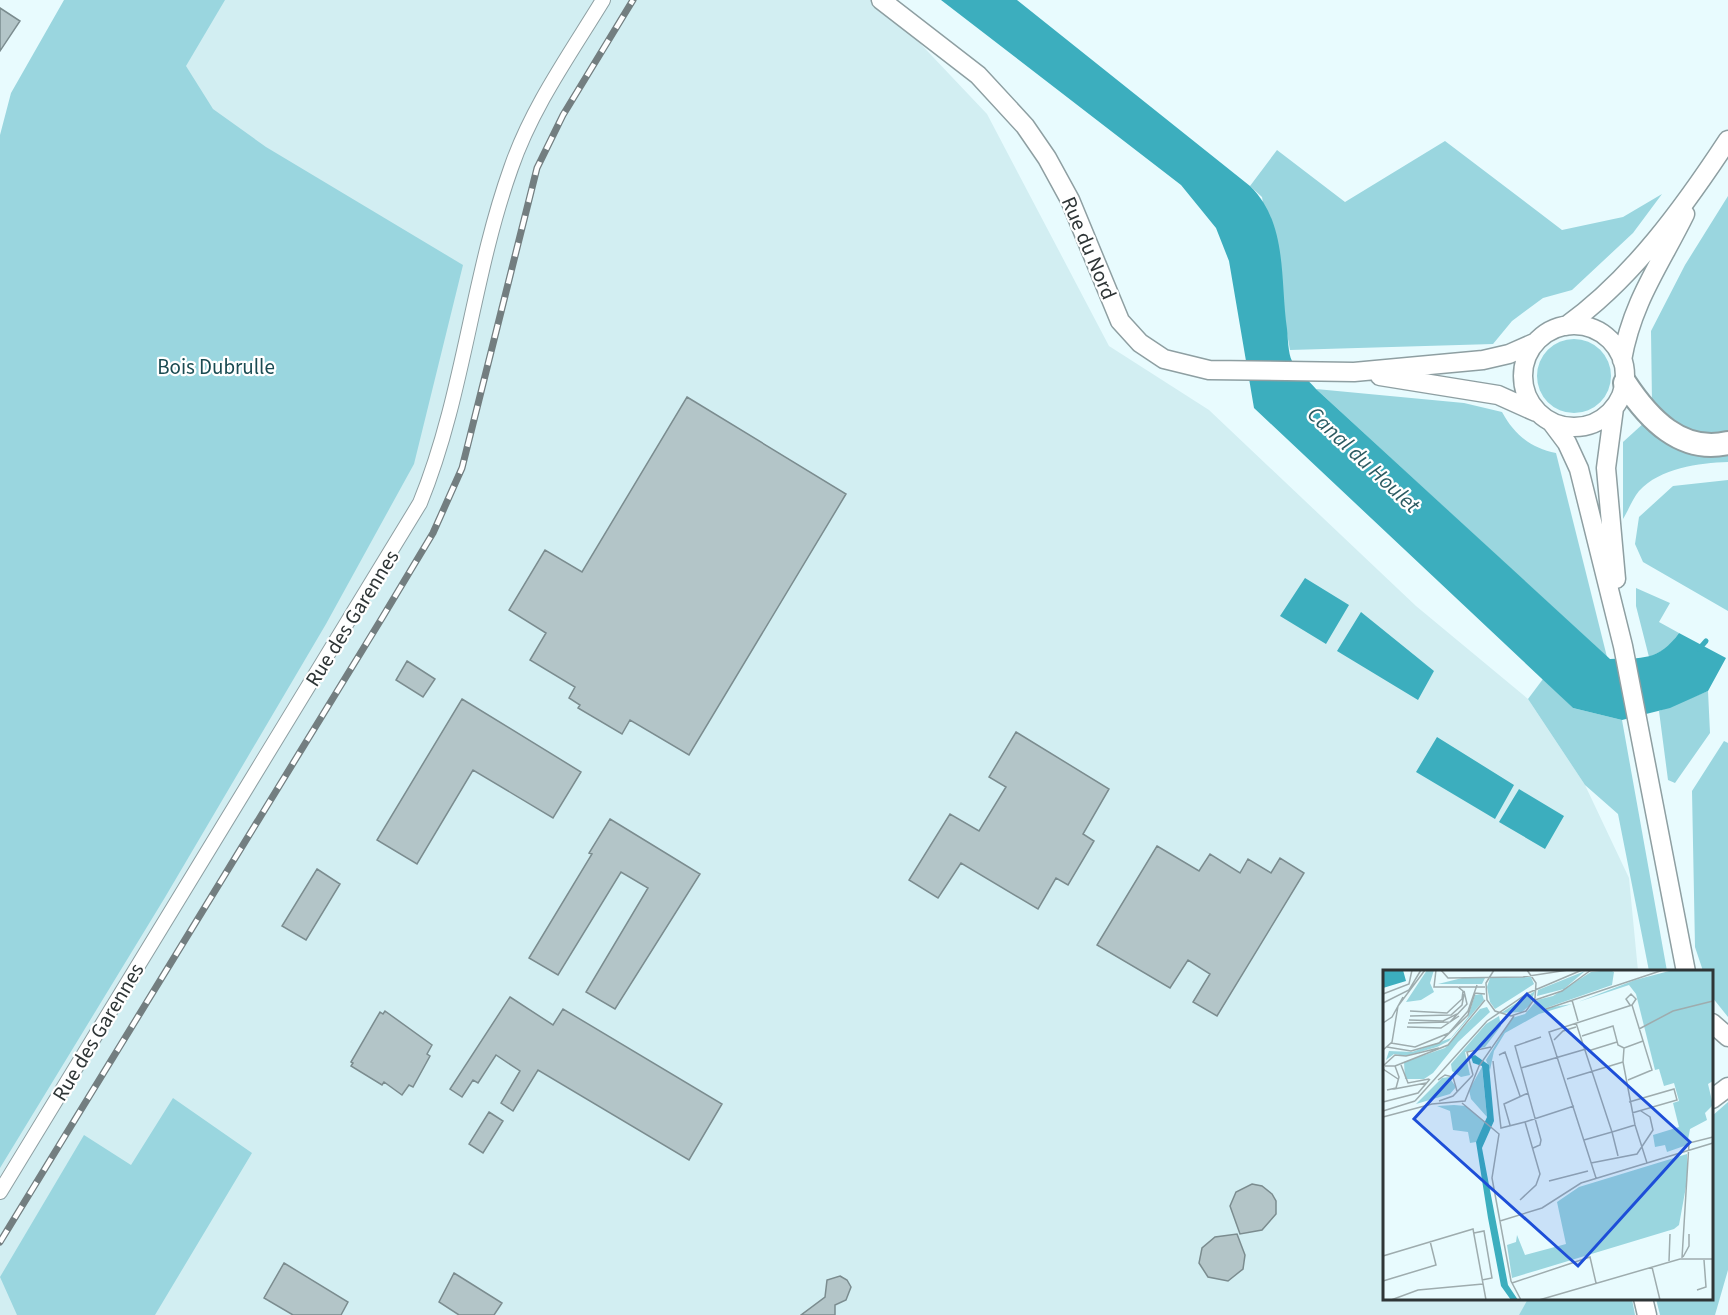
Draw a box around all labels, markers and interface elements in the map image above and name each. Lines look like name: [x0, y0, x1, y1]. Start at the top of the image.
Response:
street label: Rue du Nord: [1054, 192, 1124, 304]
park label: Bois Dubrulle: [157, 352, 275, 382]
water label: Canal du Houlet: [1300, 399, 1428, 521]
street label: Rue des Garennes: [298, 544, 406, 692]
street label: Rue des Garennes: [45, 957, 151, 1107]
inset map: [1383, 970, 1713, 1300]

